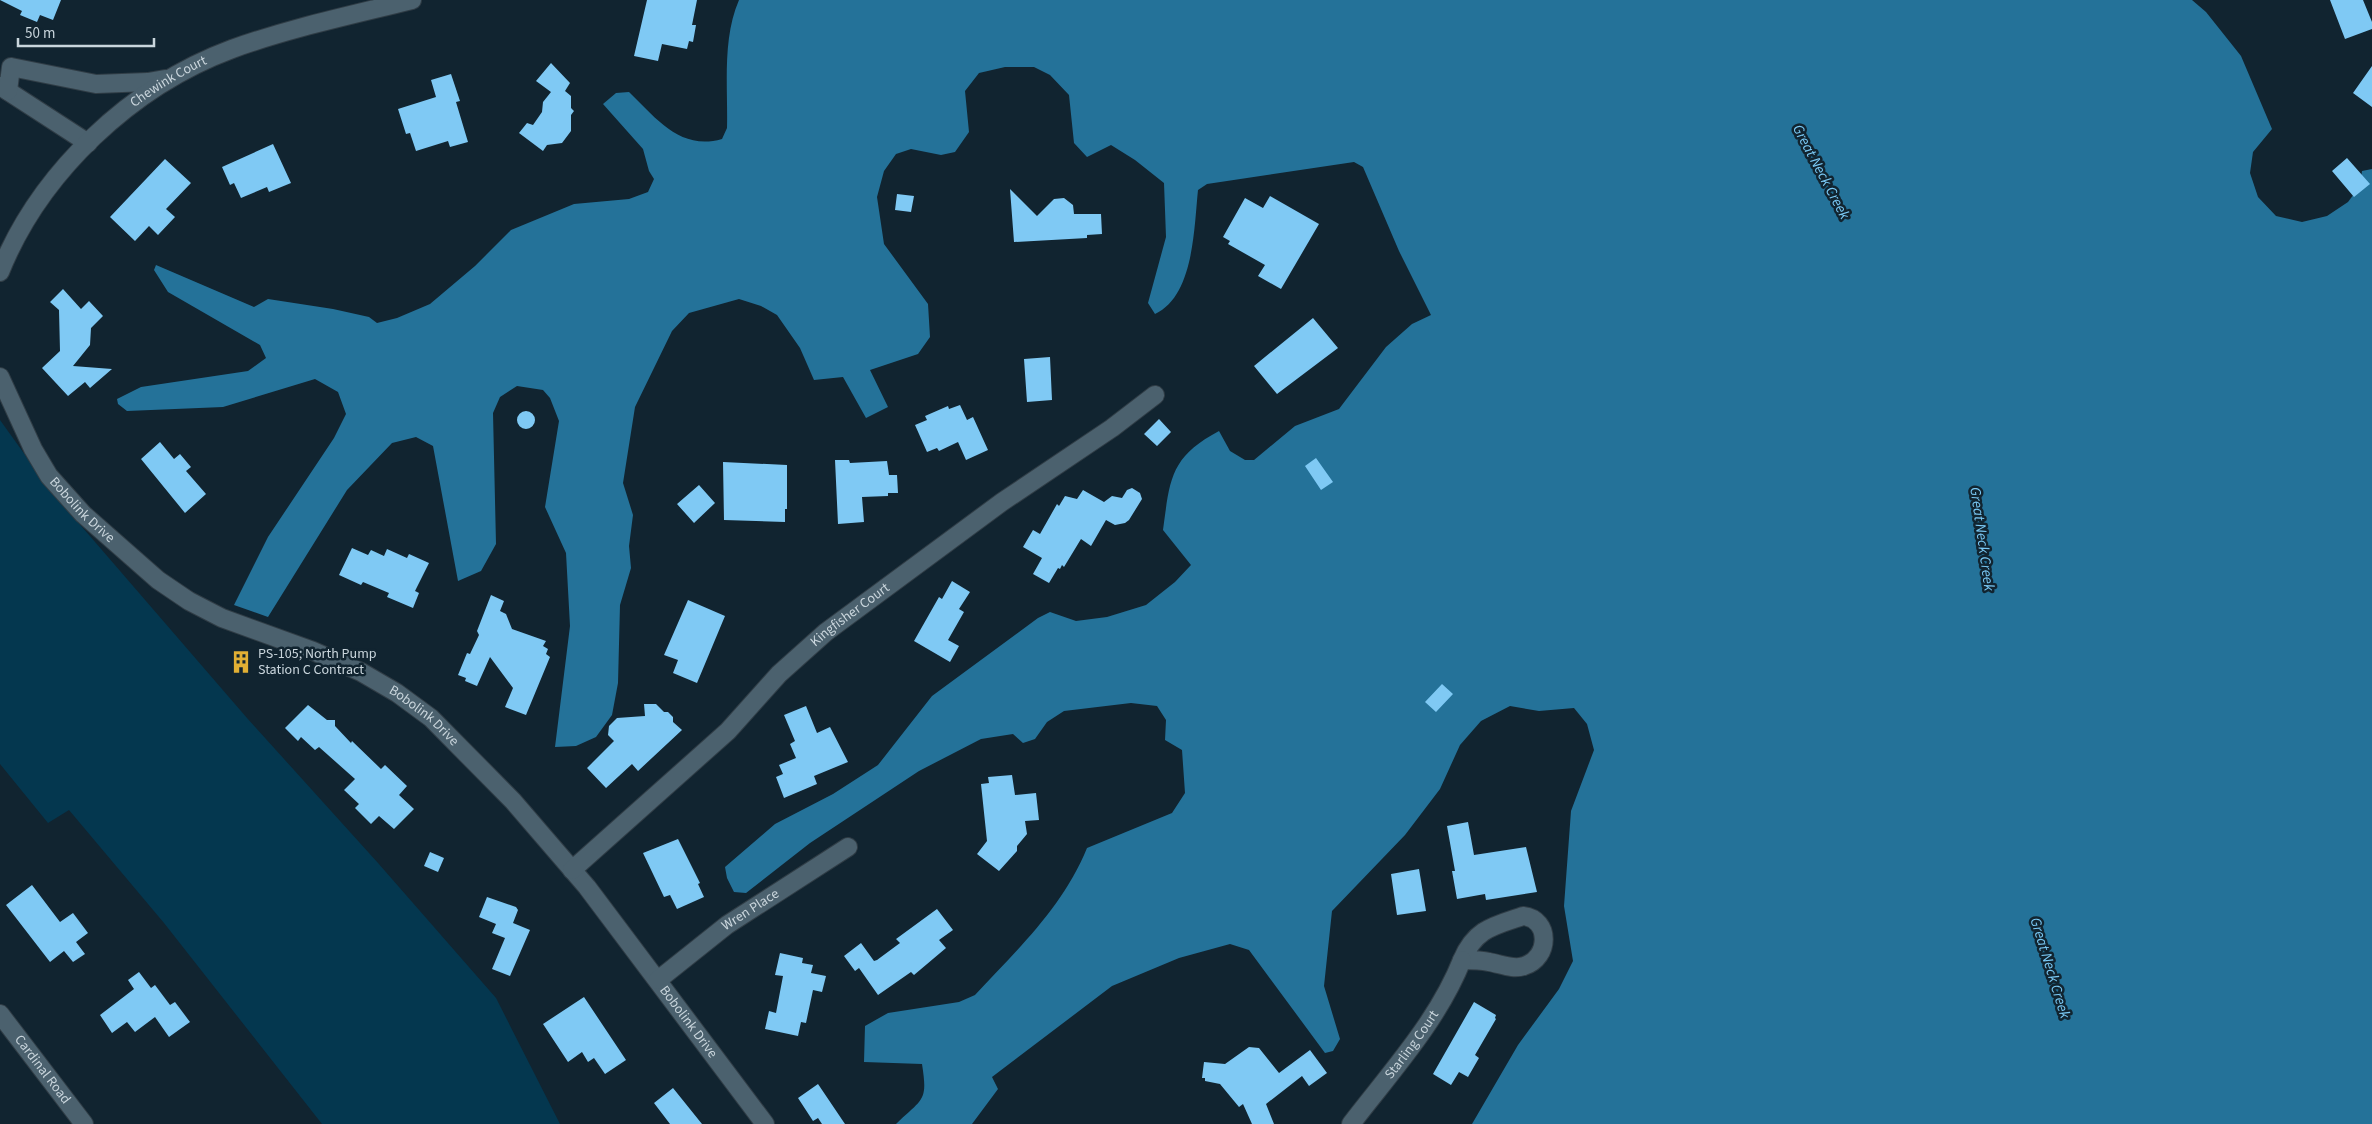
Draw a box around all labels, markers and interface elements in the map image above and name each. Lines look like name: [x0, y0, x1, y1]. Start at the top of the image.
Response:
scale bar: [18, 15, 154, 47]
text: 50 m: [25, 23, 55, 44]
street label: Chewink Court: [126, 51, 210, 112]
water label: Great Neck Creek: [1787, 121, 1855, 224]
street label: Bobolink Drive: [44, 473, 119, 548]
water label: Great Neck Creek: [1964, 486, 2000, 593]
street label: Kingfisher Court: [806, 578, 894, 651]
place label: PS-105; North Pump Station C Contract: [258, 644, 377, 680]
building icon: PS-105; North Pump Station C Contract: [228, 649, 254, 675]
street label: Bobolink Drive: [385, 680, 463, 751]
street label: Wren Place: [718, 884, 783, 936]
water label: Great Neck Creek: [2025, 915, 2076, 1022]
street label: Bobolink Drive: [655, 982, 722, 1062]
street label: Starling Court: [1380, 1006, 1444, 1084]
street label: Cardinal Road: [10, 1031, 75, 1108]

